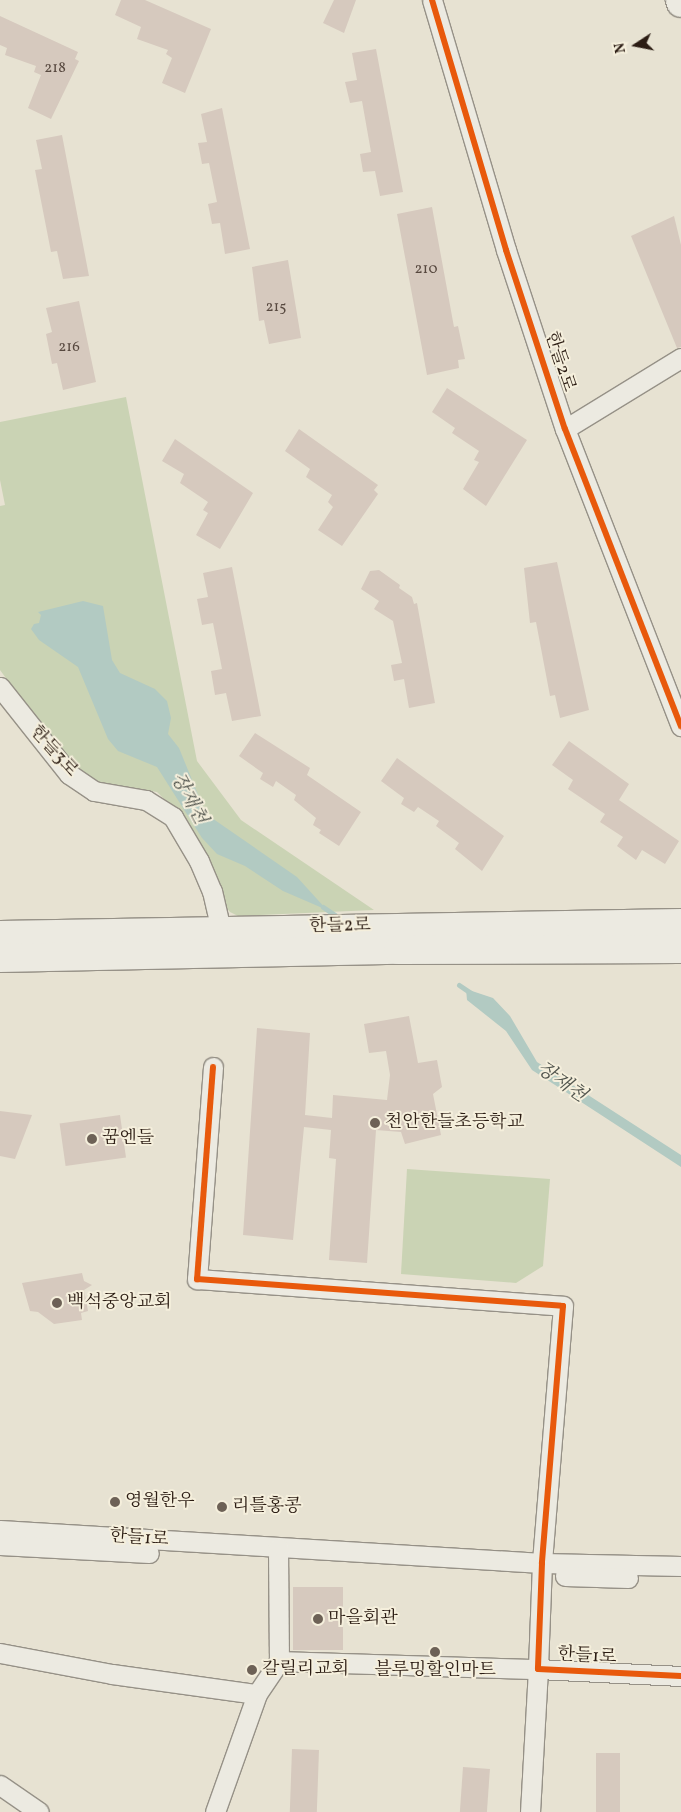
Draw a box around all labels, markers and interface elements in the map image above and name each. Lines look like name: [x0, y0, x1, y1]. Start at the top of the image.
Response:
north arrow: [611, 20, 661, 70]
text: N: [610, 41, 631, 55]
house number: 218: [44, 60, 66, 78]
house number: 210: [415, 261, 437, 279]
house number: 215: [265, 299, 287, 317]
street label: 한들2로: [539, 329, 579, 395]
house number: 216: [58, 339, 80, 357]
street label: 한들3로: [24, 722, 82, 782]
water label: 장재천: [165, 769, 211, 829]
street label: 한들2로: [309, 916, 371, 938]
water label: 장재천: [532, 1058, 590, 1108]
place label: 천안한들초등학교: [385, 1112, 524, 1134]
marker: 천안한들초등학교: [369, 1117, 381, 1129]
place label: 꿈엔들: [102, 1128, 154, 1150]
marker: 꿈엔들: [86, 1133, 98, 1145]
place label: 백석중앙교회: [67, 1292, 171, 1314]
marker: 백석중앙교회: [51, 1297, 63, 1309]
place label: 영월한우: [125, 1491, 195, 1513]
marker: 영월한우: [109, 1496, 121, 1508]
place label: 리틀홍콩: [232, 1496, 302, 1518]
marker: 리틀홍콩: [216, 1501, 228, 1513]
street label: 한들1로: [109, 1526, 169, 1552]
place label: 마을회관: [328, 1608, 398, 1630]
marker: 마을회관: [312, 1613, 324, 1625]
street label: 한들1로: [557, 1645, 617, 1669]
marker: 블루밍할인마트: [429, 1646, 441, 1658]
place label: 갈릴리교회: [262, 1659, 349, 1681]
place label: 블루밍할인마트: [374, 1660, 496, 1682]
marker: 갈릴리교회: [246, 1664, 258, 1676]

